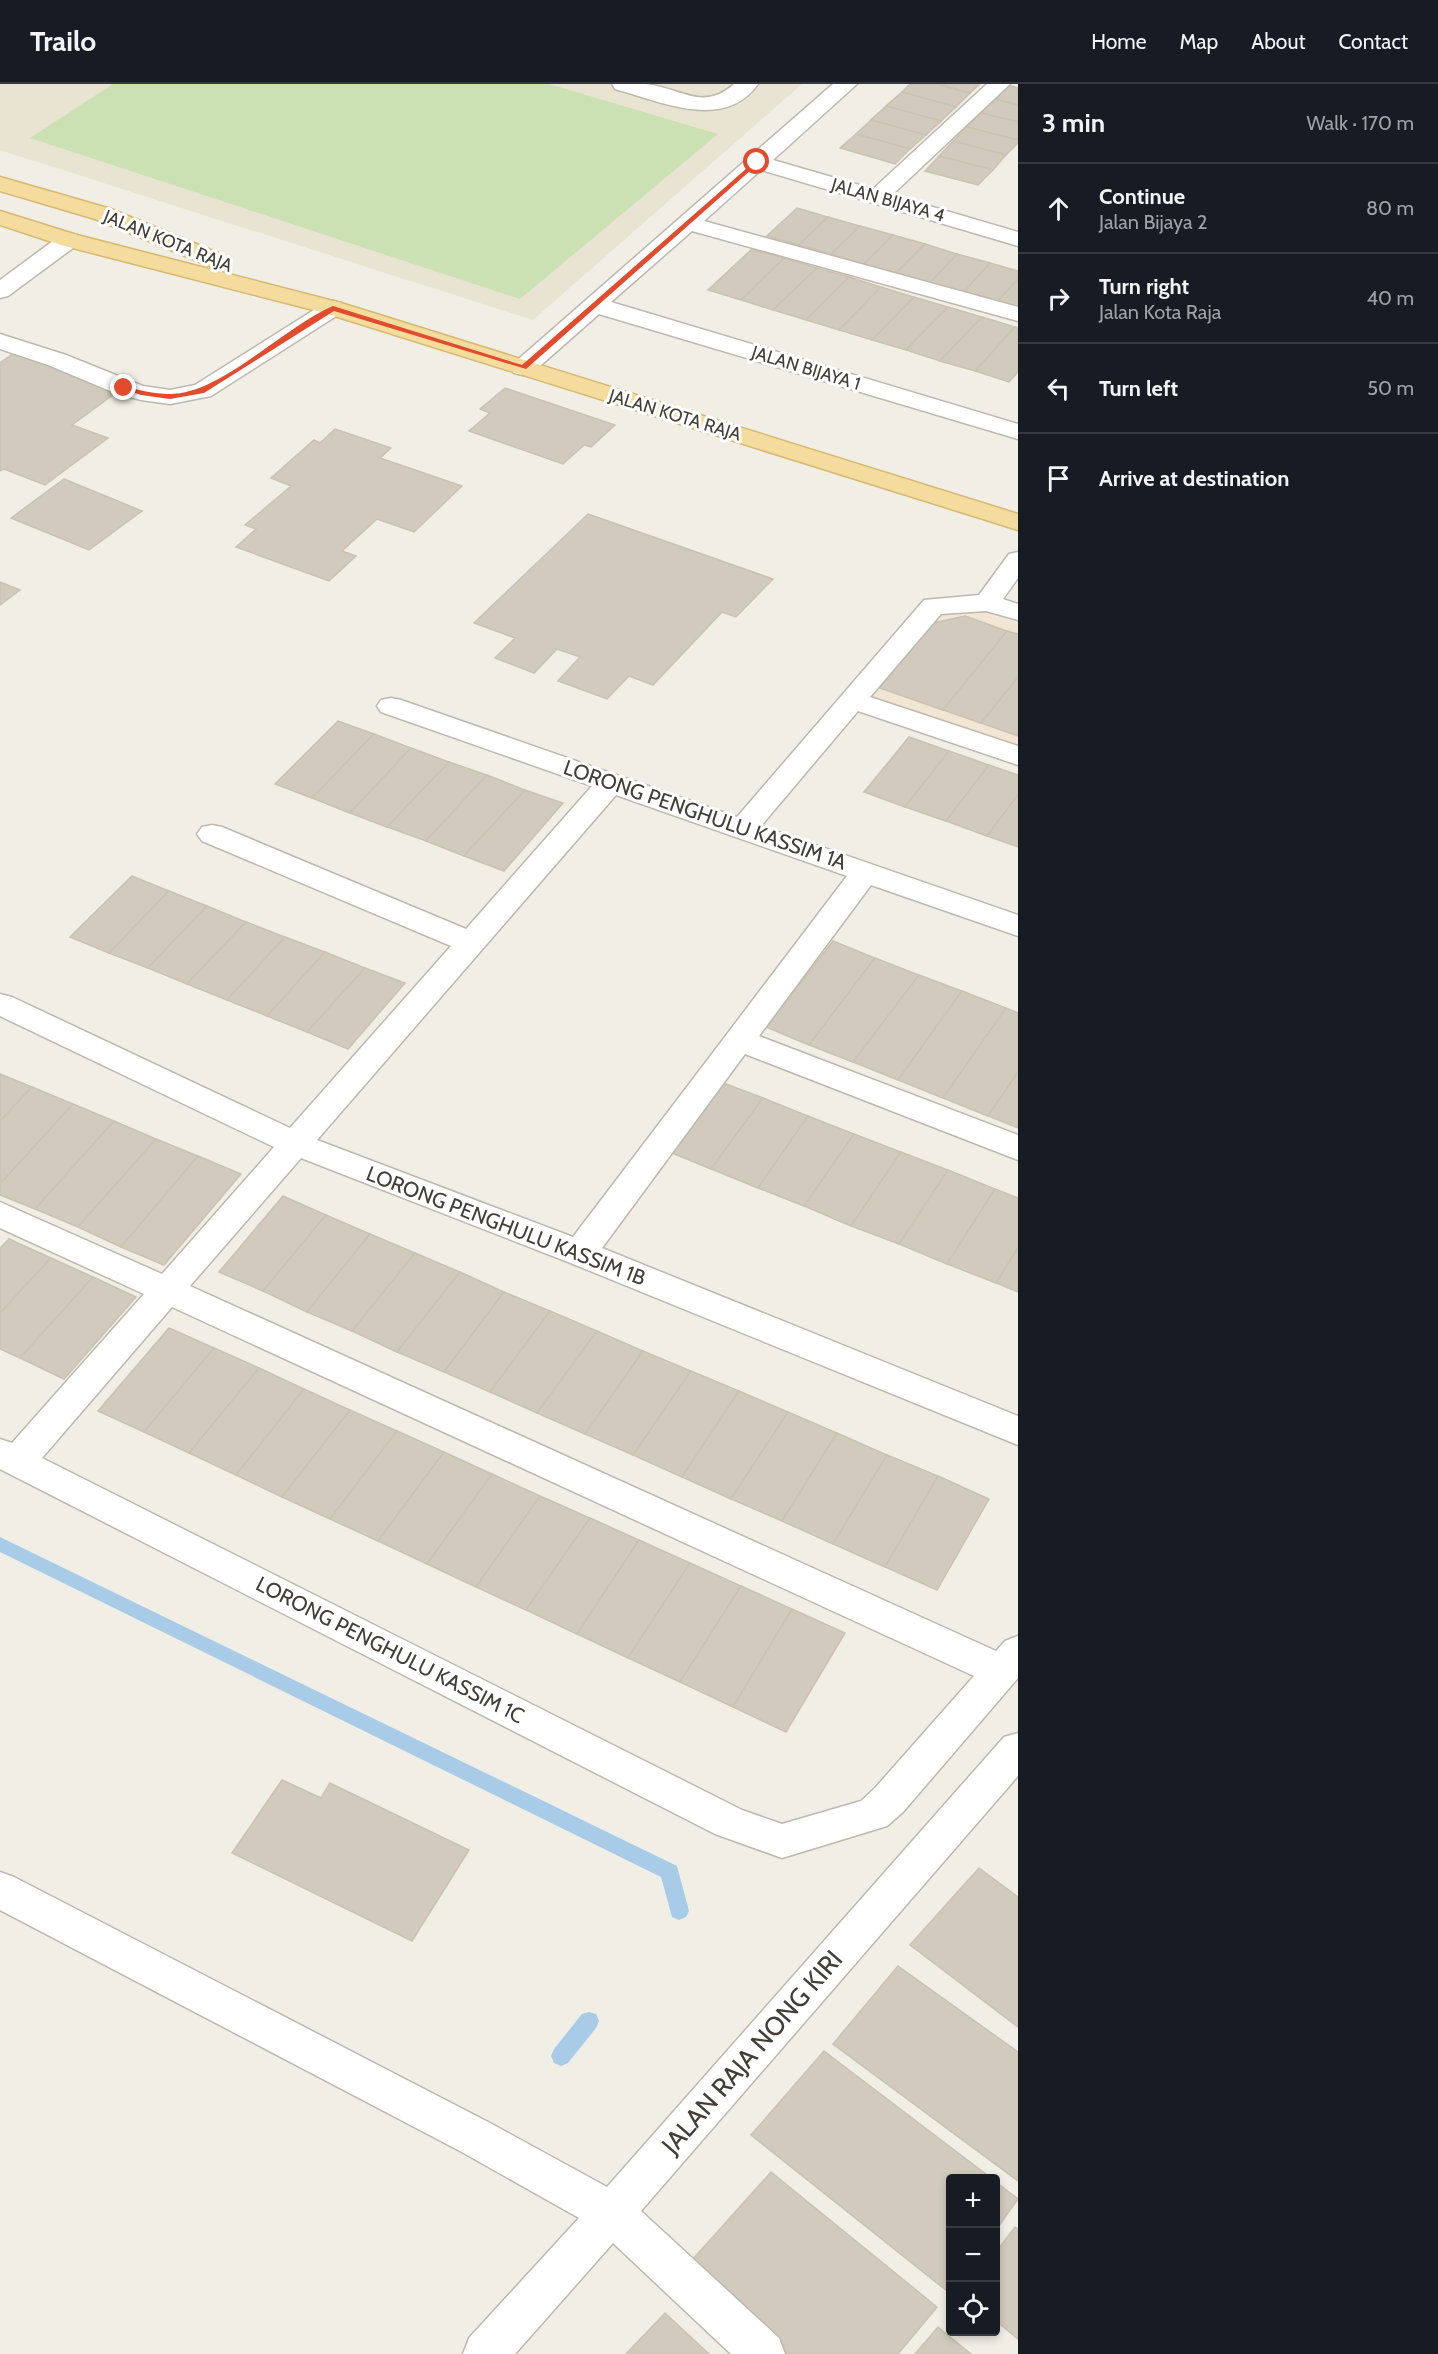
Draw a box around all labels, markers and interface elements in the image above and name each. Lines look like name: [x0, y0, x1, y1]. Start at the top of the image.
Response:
text: Trailo: [30, 24, 96, 58]
text: Home: [1091, 29, 1147, 54]
text: Map: [1180, 29, 1218, 54]
text: About: [1251, 29, 1305, 54]
text: Contact: [1338, 29, 1408, 54]
text: 3 min: [1042, 107, 1105, 139]
text: Walk · 170 m: [1306, 111, 1414, 135]
route start: [743, 148, 769, 174]
street label: JALAN BIJAYA 4: [828, 173, 947, 227]
text: Continue: [1099, 183, 1185, 210]
icon: ahead: [1042, 192, 1075, 225]
text: 80 m: [1366, 196, 1414, 220]
street label: JALAN KOTA RAJA: [99, 205, 236, 277]
text: Jalan Bijaya 2: [1099, 210, 1208, 234]
text: Turn right: [1099, 273, 1189, 300]
icon: right: [1042, 282, 1075, 315]
text: 40 m: [1366, 286, 1414, 310]
text: Jalan Kota Raja: [1099, 300, 1221, 324]
street label: JALAN BIJAYA 1: [748, 341, 863, 395]
icon: left: [1042, 372, 1075, 405]
route end: [110, 374, 136, 400]
text: Turn left: [1099, 375, 1178, 402]
text: 50 m: [1367, 376, 1414, 400]
street label: JALAN KOTA RAJA: [605, 384, 744, 446]
icon: arrive: [1042, 462, 1075, 495]
text: Arrive at destination: [1099, 465, 1289, 492]
street label: LORONG PENGHULU KASSIM 1A: [560, 754, 850, 875]
street label: LORONG PENGHULU KASSIM 1B: [363, 1161, 649, 1290]
street label: LORONG PENGHULU KASSIM 1C: [252, 1571, 528, 1728]
street label: JALAN RAJA NONG KIRI: [654, 1944, 849, 2161]
map controls: [946, 2174, 1000, 2336]
button: +: [946, 2174, 1000, 2228]
button: −: [946, 2228, 1000, 2282]
button: locate: [946, 2282, 1000, 2336]

